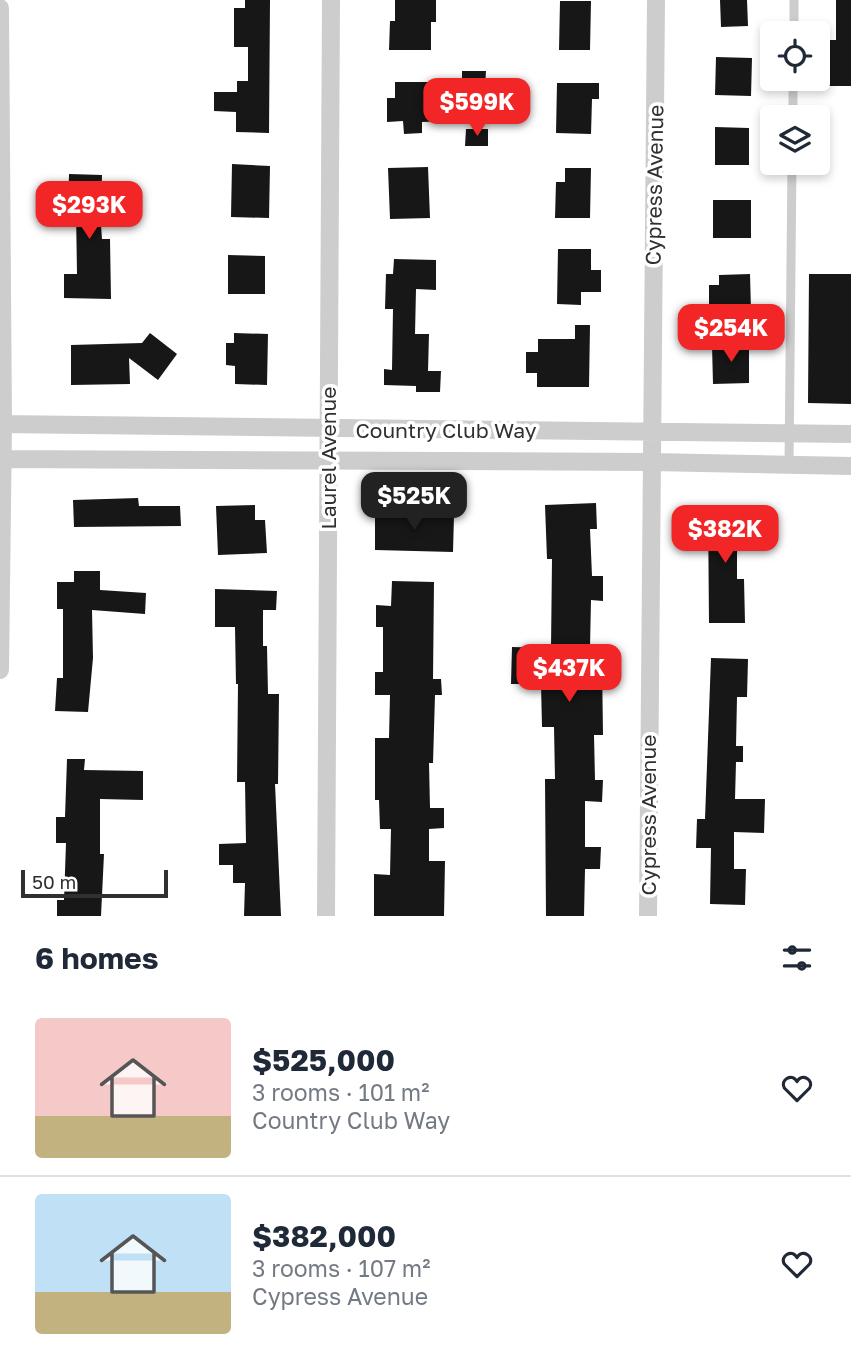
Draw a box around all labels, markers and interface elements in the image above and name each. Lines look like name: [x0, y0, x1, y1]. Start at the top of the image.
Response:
map controls: [760, 21, 830, 175]
button: locate: [760, 21, 830, 91]
pin: $599K: [428, 78, 526, 138]
text: $599K: [439, 87, 515, 115]
street label: Cypress Avenue: [640, 104, 668, 266]
button: layers: [760, 105, 830, 175]
pin: $293K: [40, 182, 138, 241]
text: $293K: [52, 190, 126, 218]
pin: $254K: [682, 304, 780, 364]
text: $254K: [694, 313, 768, 341]
street label: Laurel Avenue: [315, 386, 341, 530]
street label: Country Club Way: [356, 417, 537, 443]
pin: $525K: [365, 472, 463, 532]
text: $525K: [377, 481, 451, 509]
pin: $382K: [676, 505, 774, 565]
text: $382K: [688, 514, 762, 542]
pin: $437K: [520, 644, 618, 704]
text: $437K: [532, 653, 606, 681]
street label: Cypress Avenue: [635, 735, 661, 895]
scale bar: [21, 867, 168, 899]
text: 50 m: [32, 870, 76, 893]
icon: filters: [778, 939, 816, 977]
text: 6 homes: [35, 940, 158, 976]
text: $525,000: [252, 1042, 395, 1078]
icon: home: [91, 1046, 175, 1130]
icon: heart: [778, 1069, 816, 1107]
text: 3 rooms · 101 m²: [252, 1078, 429, 1106]
text: Country Club Way: [252, 1106, 450, 1134]
text: $382,000: [252, 1218, 396, 1254]
icon: home: [91, 1222, 175, 1306]
icon: heart: [778, 1245, 816, 1283]
text: 3 rooms · 107 m²: [252, 1254, 430, 1282]
text: Cypress Avenue: [252, 1282, 428, 1310]

